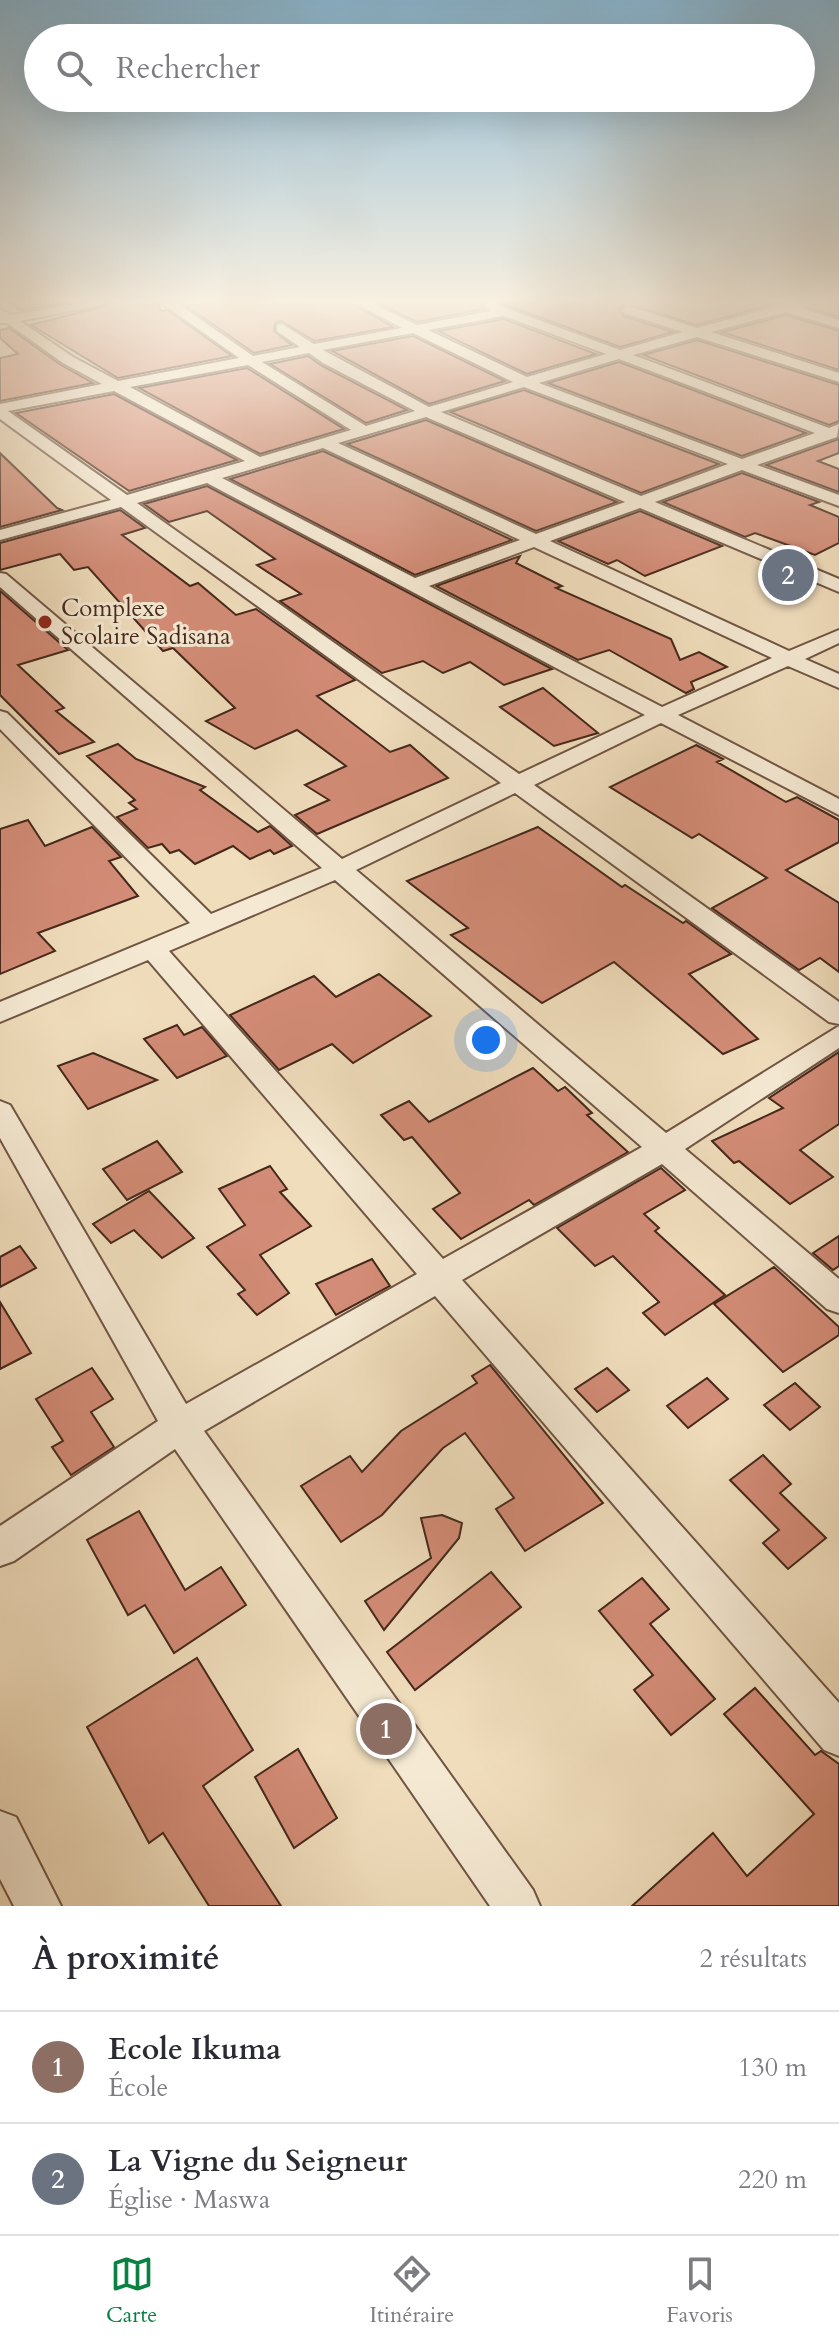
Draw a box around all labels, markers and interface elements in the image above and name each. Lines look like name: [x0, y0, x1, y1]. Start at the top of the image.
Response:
search box: [24, 24, 815, 112]
icon: search: [52, 46, 96, 90]
text: Rechercher: [116, 48, 260, 89]
pin: 2: [762, 545, 814, 605]
place label: Complexe Scolaire Sadisana: [61, 592, 231, 653]
marker: Complexe Scolaire Sadisana: [36, 613, 54, 631]
your location: [466, 1020, 506, 1060]
pin: 1: [360, 1699, 412, 1759]
text: À proximité: [32, 1935, 219, 1981]
text: 2 résultats: [699, 1941, 807, 1976]
text: Ecole Ikuma: [108, 2029, 281, 2070]
text: 1: [51, 2050, 65, 2085]
text: 130 m: [738, 2050, 807, 2085]
text: École: [108, 2070, 168, 2105]
text: La Vigne du Seigneur: [108, 2141, 407, 2182]
text: 2: [51, 2162, 65, 2197]
text: 220 m: [738, 2162, 807, 2197]
text: Église · Maswa: [108, 2182, 270, 2217]
tab: Carte: [106, 2252, 157, 2330]
tab: Itinéraire: [369, 2252, 454, 2330]
tab: Favoris: [666, 2252, 733, 2330]

